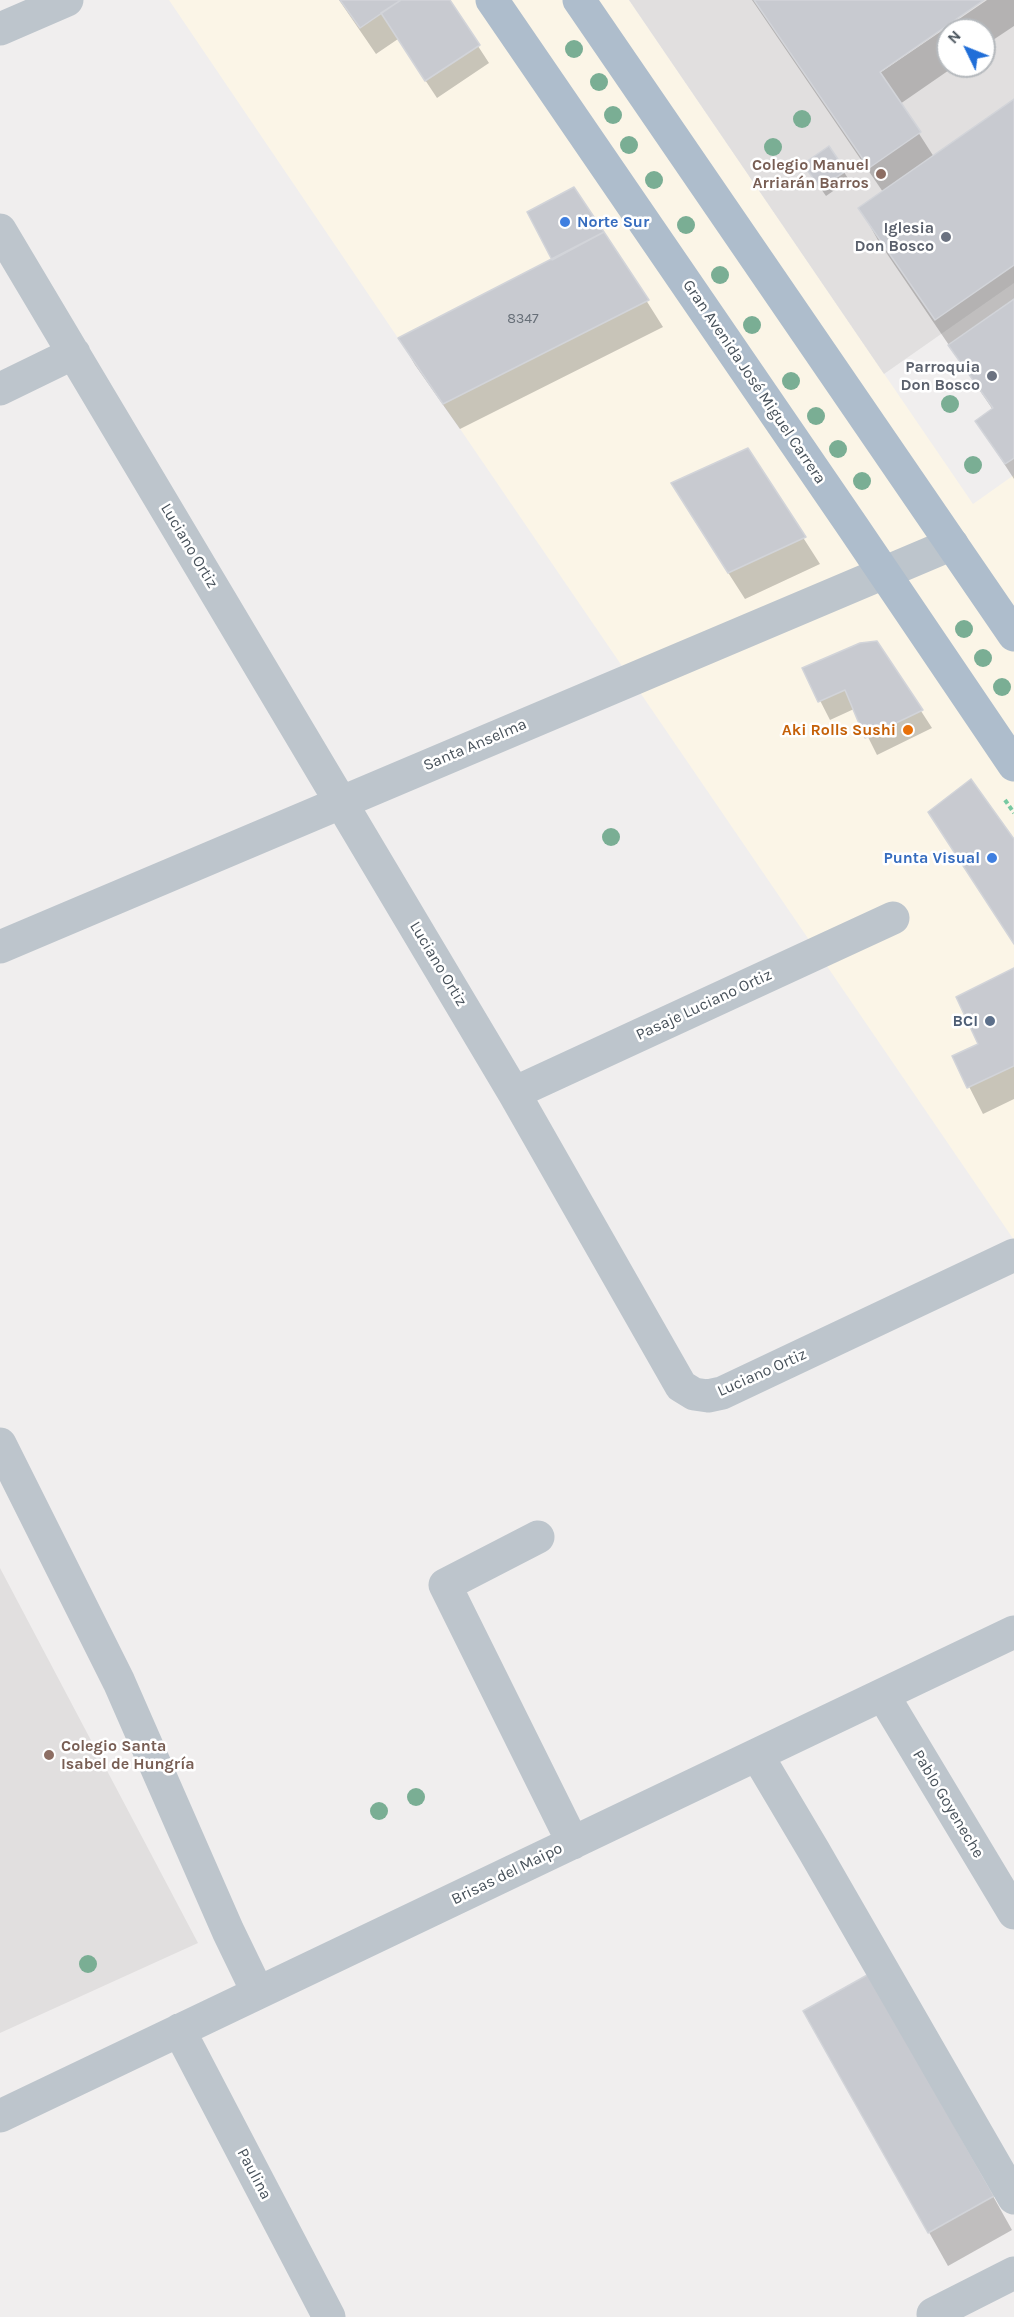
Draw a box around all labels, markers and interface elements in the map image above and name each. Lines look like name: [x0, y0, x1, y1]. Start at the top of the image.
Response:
north arrow: [936, 18, 996, 78]
text: N: [943, 26, 965, 47]
place label: Colegio Manuel Arriarán Barros: [752, 155, 869, 193]
marker: Colegio Manuel Arriarán Barros: [874, 167, 888, 181]
place label: Norte Sur: [577, 212, 649, 232]
marker: Norte Sur: [558, 215, 572, 229]
place label: Iglesia Don Bosco: [855, 218, 934, 256]
marker: Iglesia Don Bosco: [939, 230, 953, 244]
street label: Gran Avenida José Miguel Carrera: [678, 276, 830, 488]
house number: 8347: [507, 311, 539, 327]
place label: Parroquia Don Bosco: [901, 357, 980, 395]
marker: Parroquia Don Bosco: [985, 369, 999, 383]
street label: Luciano Ortiz: [156, 500, 222, 592]
street label: Santa Anselma: [420, 715, 530, 775]
place label: Aki Rolls Sushi: [782, 720, 896, 740]
marker: Aki Rolls Sushi: [901, 723, 915, 737]
place label: Punta Visual: [883, 848, 980, 868]
marker: Punta Visual: [985, 851, 999, 865]
street label: Luciano Ortiz: [405, 918, 471, 1010]
street label: Pasaje Luciano Ortiz: [633, 965, 775, 1045]
place label: BCI: [953, 1011, 978, 1031]
marker: BCI: [983, 1014, 997, 1028]
street label: Luciano Ortiz: [714, 1345, 810, 1401]
place label: Colegio Santa Isabel de Hungría: [61, 1736, 195, 1774]
street label: Pablo Goyeneche: [908, 1746, 988, 1862]
marker: Colegio Santa Isabel de Hungría: [42, 1748, 56, 1762]
street label: Brisas del Maipo: [448, 1839, 566, 1909]
street label: Paulina: [233, 2145, 275, 2203]

